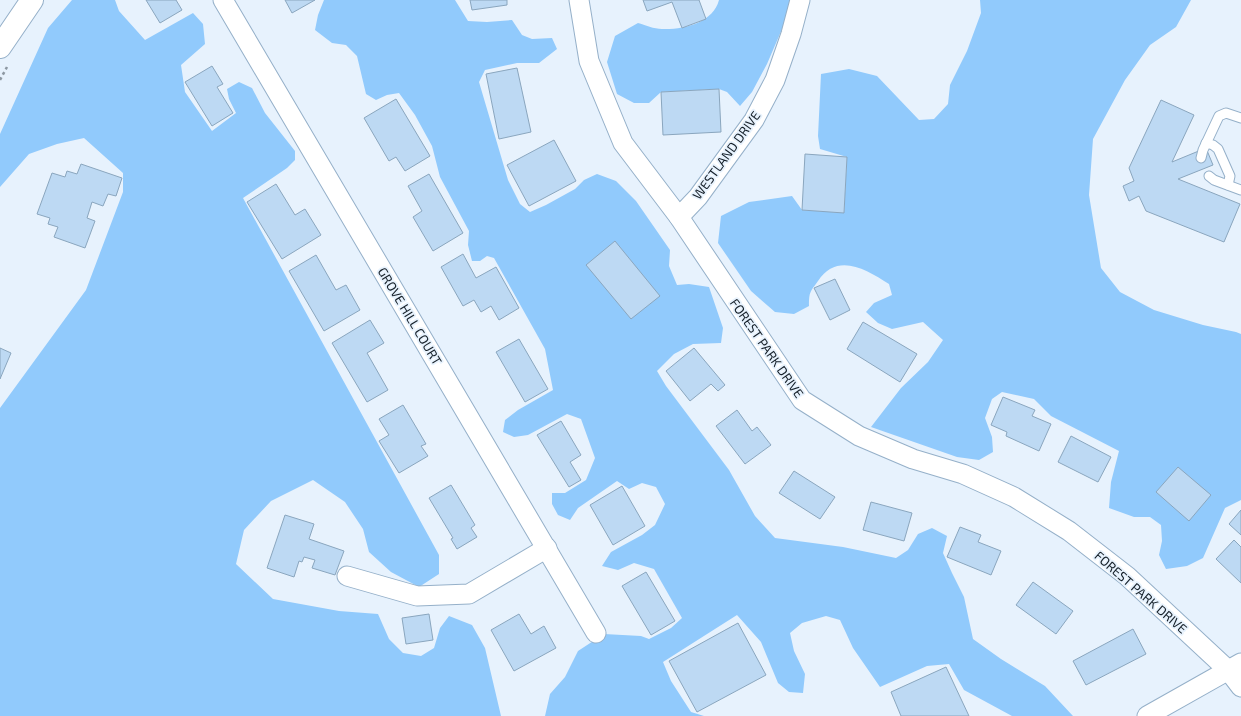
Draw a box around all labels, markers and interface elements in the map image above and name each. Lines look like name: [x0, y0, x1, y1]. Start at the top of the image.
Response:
street label: WESTLAND DRIVE: [689, 108, 763, 202]
street label: GROVE HILL COURT: [375, 264, 446, 368]
street label: FOREST PARK DRIVE: [727, 295, 807, 401]
street label: FOREST PARK DRIVE: [1091, 547, 1191, 637]

